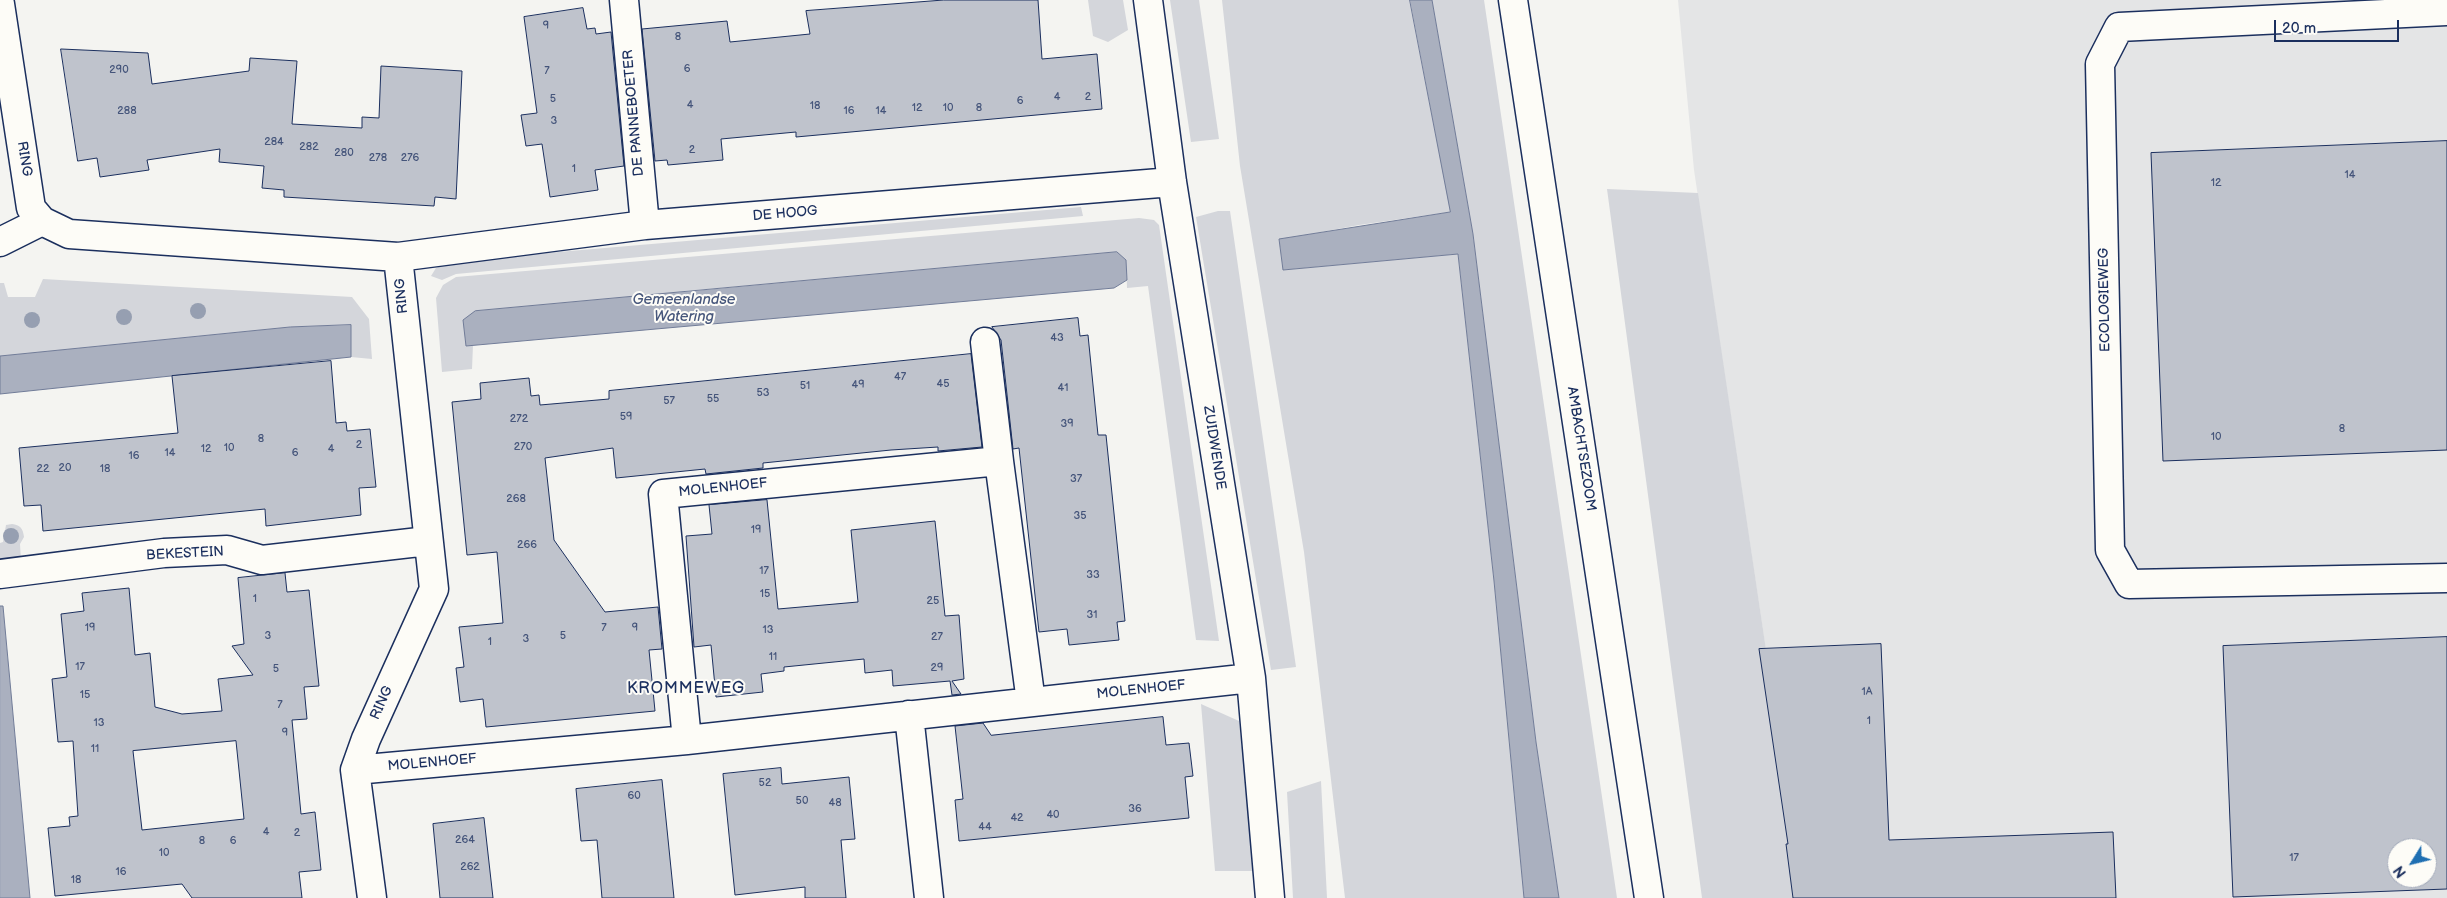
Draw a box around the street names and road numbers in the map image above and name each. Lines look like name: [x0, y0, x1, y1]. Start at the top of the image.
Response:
street label: DE PANNEBOETER: [620, 49, 648, 177]
street label: RING: [13, 140, 35, 178]
street label: DE HOOG: [752, 203, 818, 225]
street label: ECOLOGIEWEG: [2096, 248, 2114, 352]
street label: RING: [392, 278, 412, 314]
street label: AMBACHTSEZOOM: [1563, 385, 1599, 513]
street label: ZUIDWENDE: [1199, 405, 1229, 491]
street label: MOLENHOEF: [678, 475, 768, 501]
street label: BEKESTEIN: [146, 544, 224, 564]
street label: MOLENHOEF: [1096, 677, 1186, 703]
street label: RING: [367, 683, 397, 723]
street label: MOLENHOEF: [387, 751, 477, 775]

